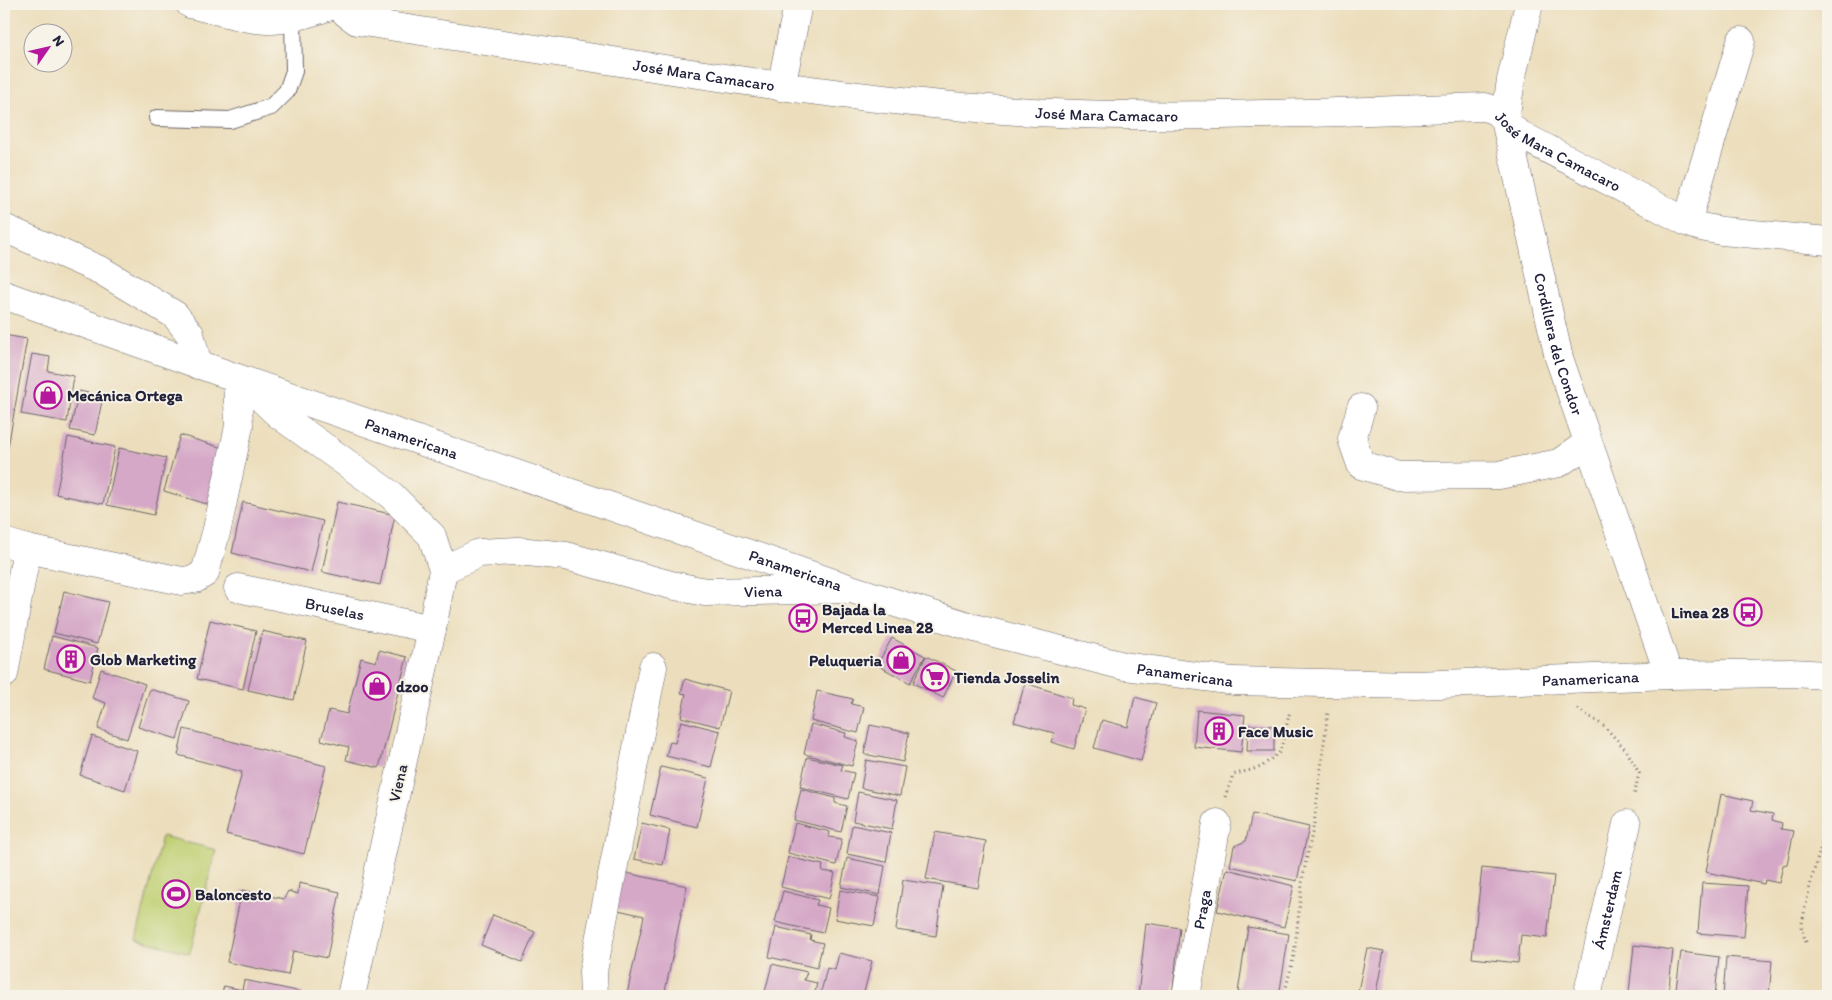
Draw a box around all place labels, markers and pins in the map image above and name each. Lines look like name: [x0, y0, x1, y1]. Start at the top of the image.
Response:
shop icon: Mecánica Ortega: [33, 380, 63, 410]
place label: Mecánica Ortega: [67, 386, 183, 406]
bus stop icon: Linea 28: [1733, 597, 1763, 627]
place label: Bajada la Merced Linea 28: [822, 600, 933, 637]
bus stop icon: Bajada la Merced Linea 28: [788, 603, 818, 633]
place label: Linea 28: [1671, 603, 1729, 622]
building icon: Glob Marketing: [56, 644, 86, 674]
shop icon: Peluqueria: [886, 645, 916, 675]
place label: Glob Marketing: [90, 650, 197, 670]
place label: Peluqueria: [809, 651, 883, 671]
supermarket icon: Tienda Josselin: [920, 662, 950, 692]
place label: Tienda Josselin: [953, 668, 1060, 687]
shop icon: dzoo: [362, 671, 392, 701]
place label: dzoo: [396, 677, 428, 696]
building icon: Face Music: [1204, 716, 1234, 746]
place label: Face Music: [1238, 722, 1314, 741]
sports icon: Baloncesto: [161, 879, 191, 909]
place label: Baloncesto: [195, 885, 271, 904]

